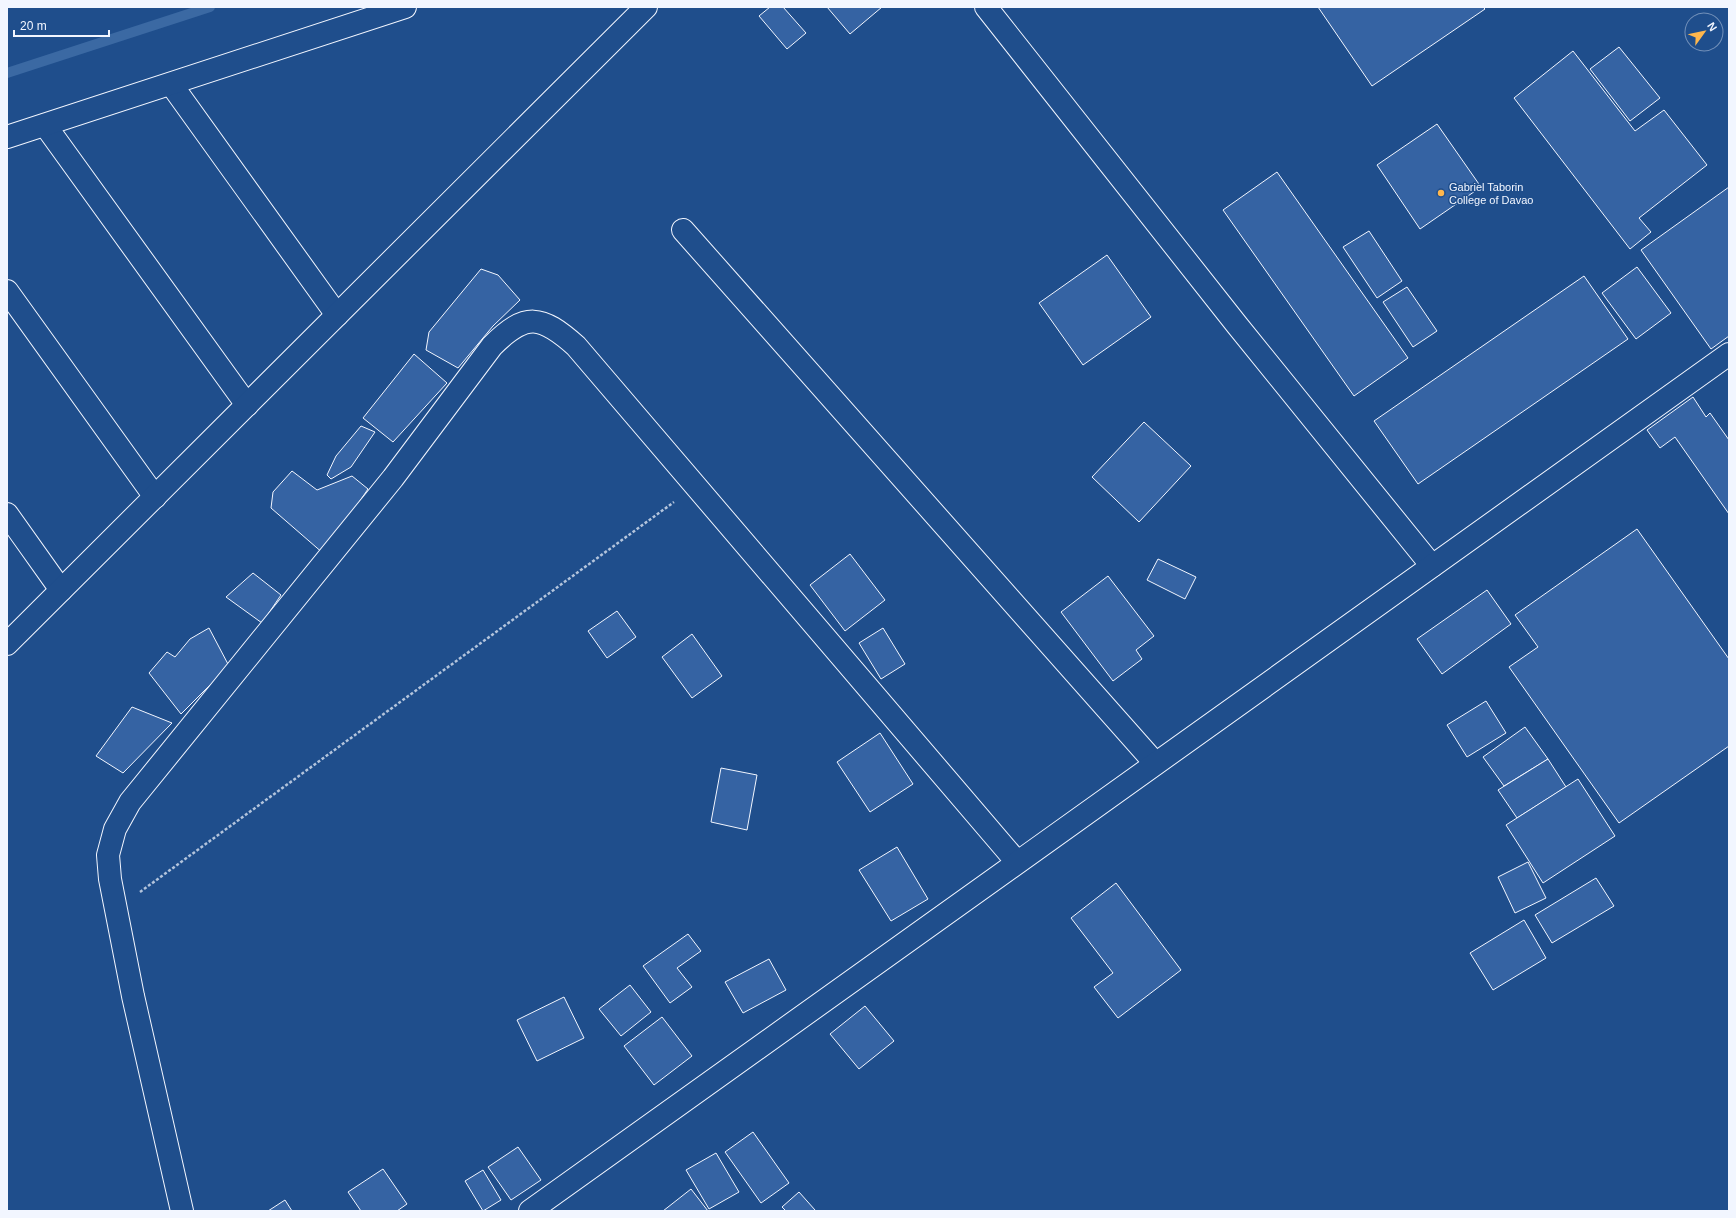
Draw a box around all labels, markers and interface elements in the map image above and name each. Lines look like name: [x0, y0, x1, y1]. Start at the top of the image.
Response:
scale bar: [14, 12, 109, 38]
north arrow: [1684, 12, 1724, 52]
text: 20 m: [20, 19, 47, 33]
text: N: [1705, 20, 1720, 33]
place label: Gabriel Taborin College of Davao: [1449, 181, 1533, 206]
marker: Gabriel Taborin College of Davao: [1436, 188, 1446, 198]

